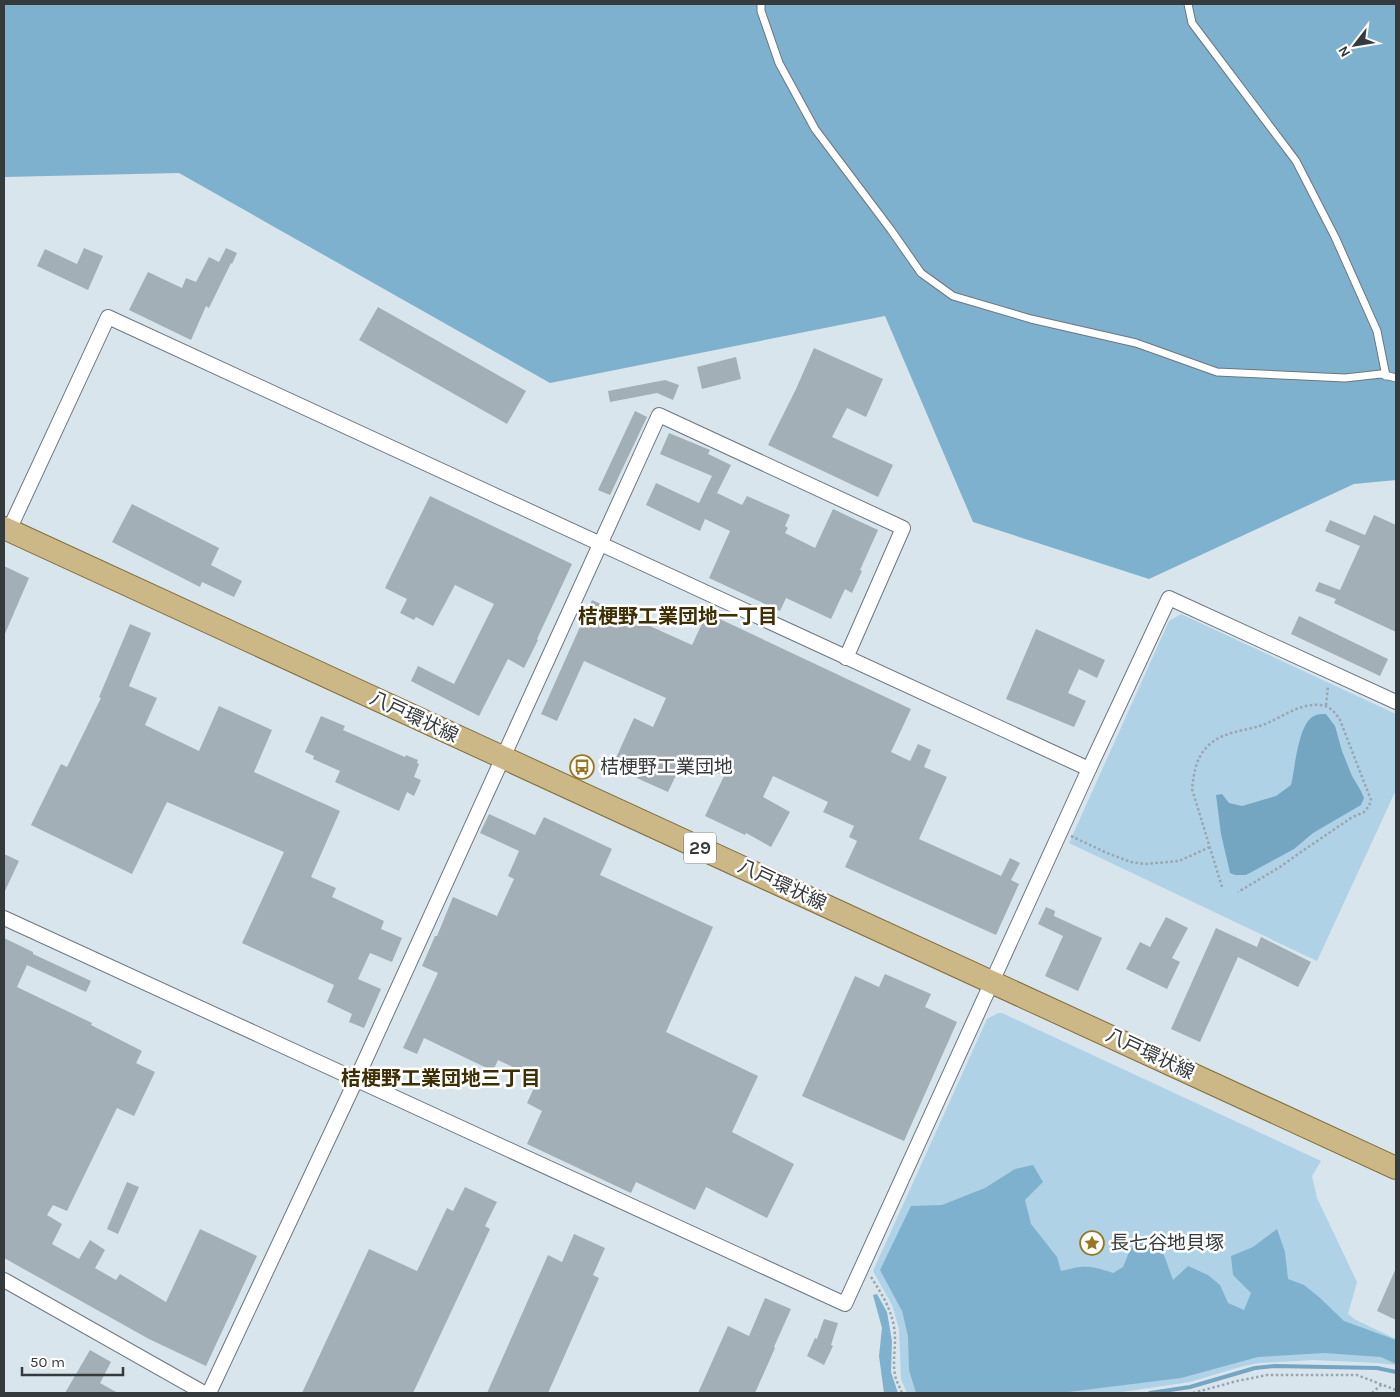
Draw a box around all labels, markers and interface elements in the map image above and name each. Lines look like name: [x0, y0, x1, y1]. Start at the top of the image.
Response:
north arrow: [1330, 20, 1380, 70]
text: N: [1334, 43, 1354, 60]
district label: 桔梗野工業団地一丁目: [578, 605, 778, 628]
street label: 八戸環状線: [366, 687, 462, 747]
bus stop icon: 桔梗野工業団地: [569, 754, 595, 780]
place label: 桔梗野工業団地: [600, 756, 733, 778]
road number: 29: [684, 832, 716, 864]
street label: 八戸環状線: [734, 855, 830, 915]
street label: 八戸環状線: [1102, 1024, 1198, 1084]
district label: 桔梗野工業団地三丁目: [341, 1067, 541, 1090]
place icon: 長七谷地貝塚: [1079, 1230, 1105, 1256]
place label: 長七谷地貝塚: [1110, 1232, 1224, 1254]
scale bar: [22, 1344, 124, 1376]
text: 50 m: [30, 1353, 65, 1371]

